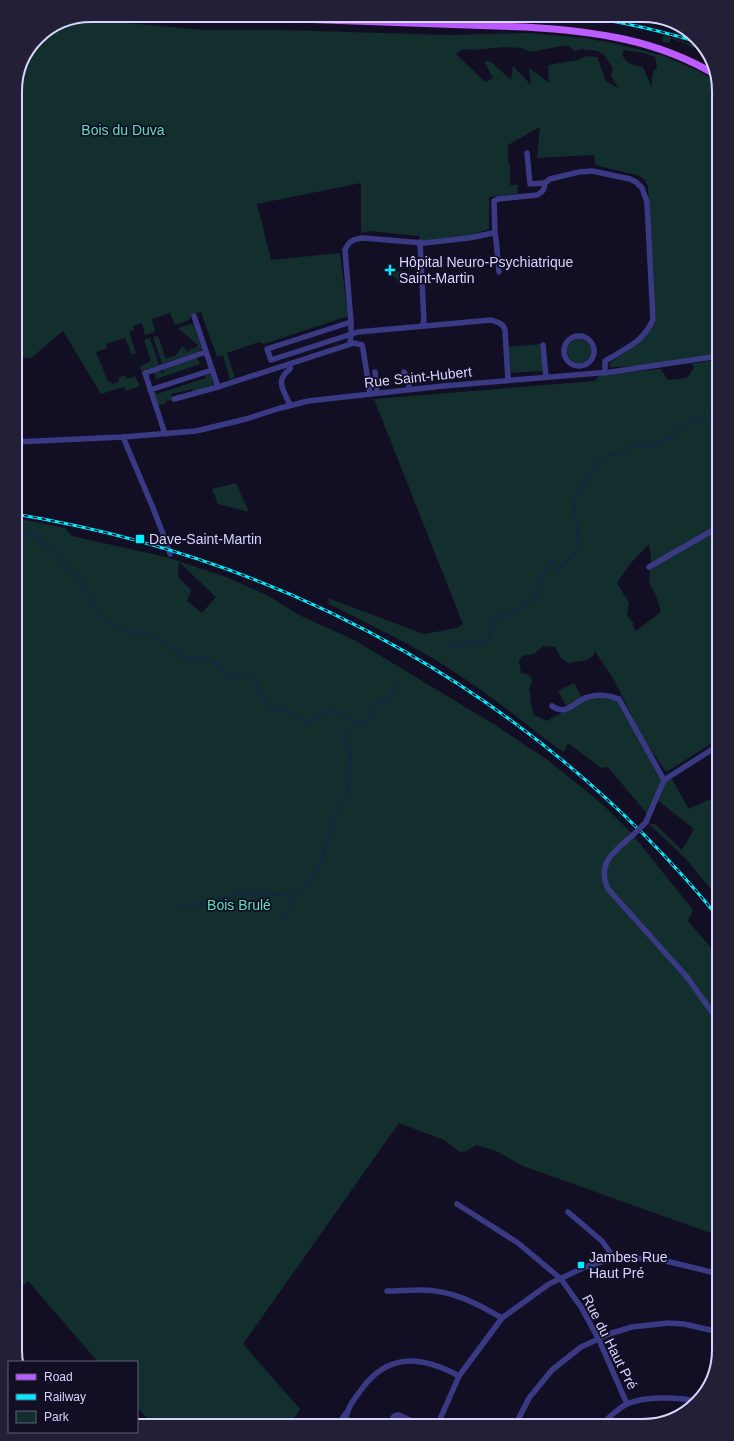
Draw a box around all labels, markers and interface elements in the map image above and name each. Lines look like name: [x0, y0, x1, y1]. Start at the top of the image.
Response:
park label: Bois du Duva: [81, 122, 165, 138]
place label: Hôpital Neuro-Psychiatrique Saint-Martin: [399, 254, 574, 286]
marker: Hôpital Neuro-Psychiatrique Saint-Martin: [384, 264, 396, 276]
street label: Rue Saint-Hubert: [363, 363, 473, 391]
place label: Dave-Saint-Martin: [149, 531, 262, 547]
marker: Dave-Saint-Martin: [134, 533, 146, 545]
park label: Bois Brulé: [207, 897, 271, 913]
place label: Jambes Rue Haut Pré: [589, 1249, 668, 1281]
marker: Jambes Rue Haut Pré: [576, 1260, 586, 1270]
street label: Rue du Haut Pré: [579, 1292, 641, 1392]
legend: [8, 1361, 138, 1433]
text: Road: [44, 1370, 73, 1384]
text: Railway: [44, 1390, 86, 1404]
text: Park: [44, 1410, 70, 1424]

